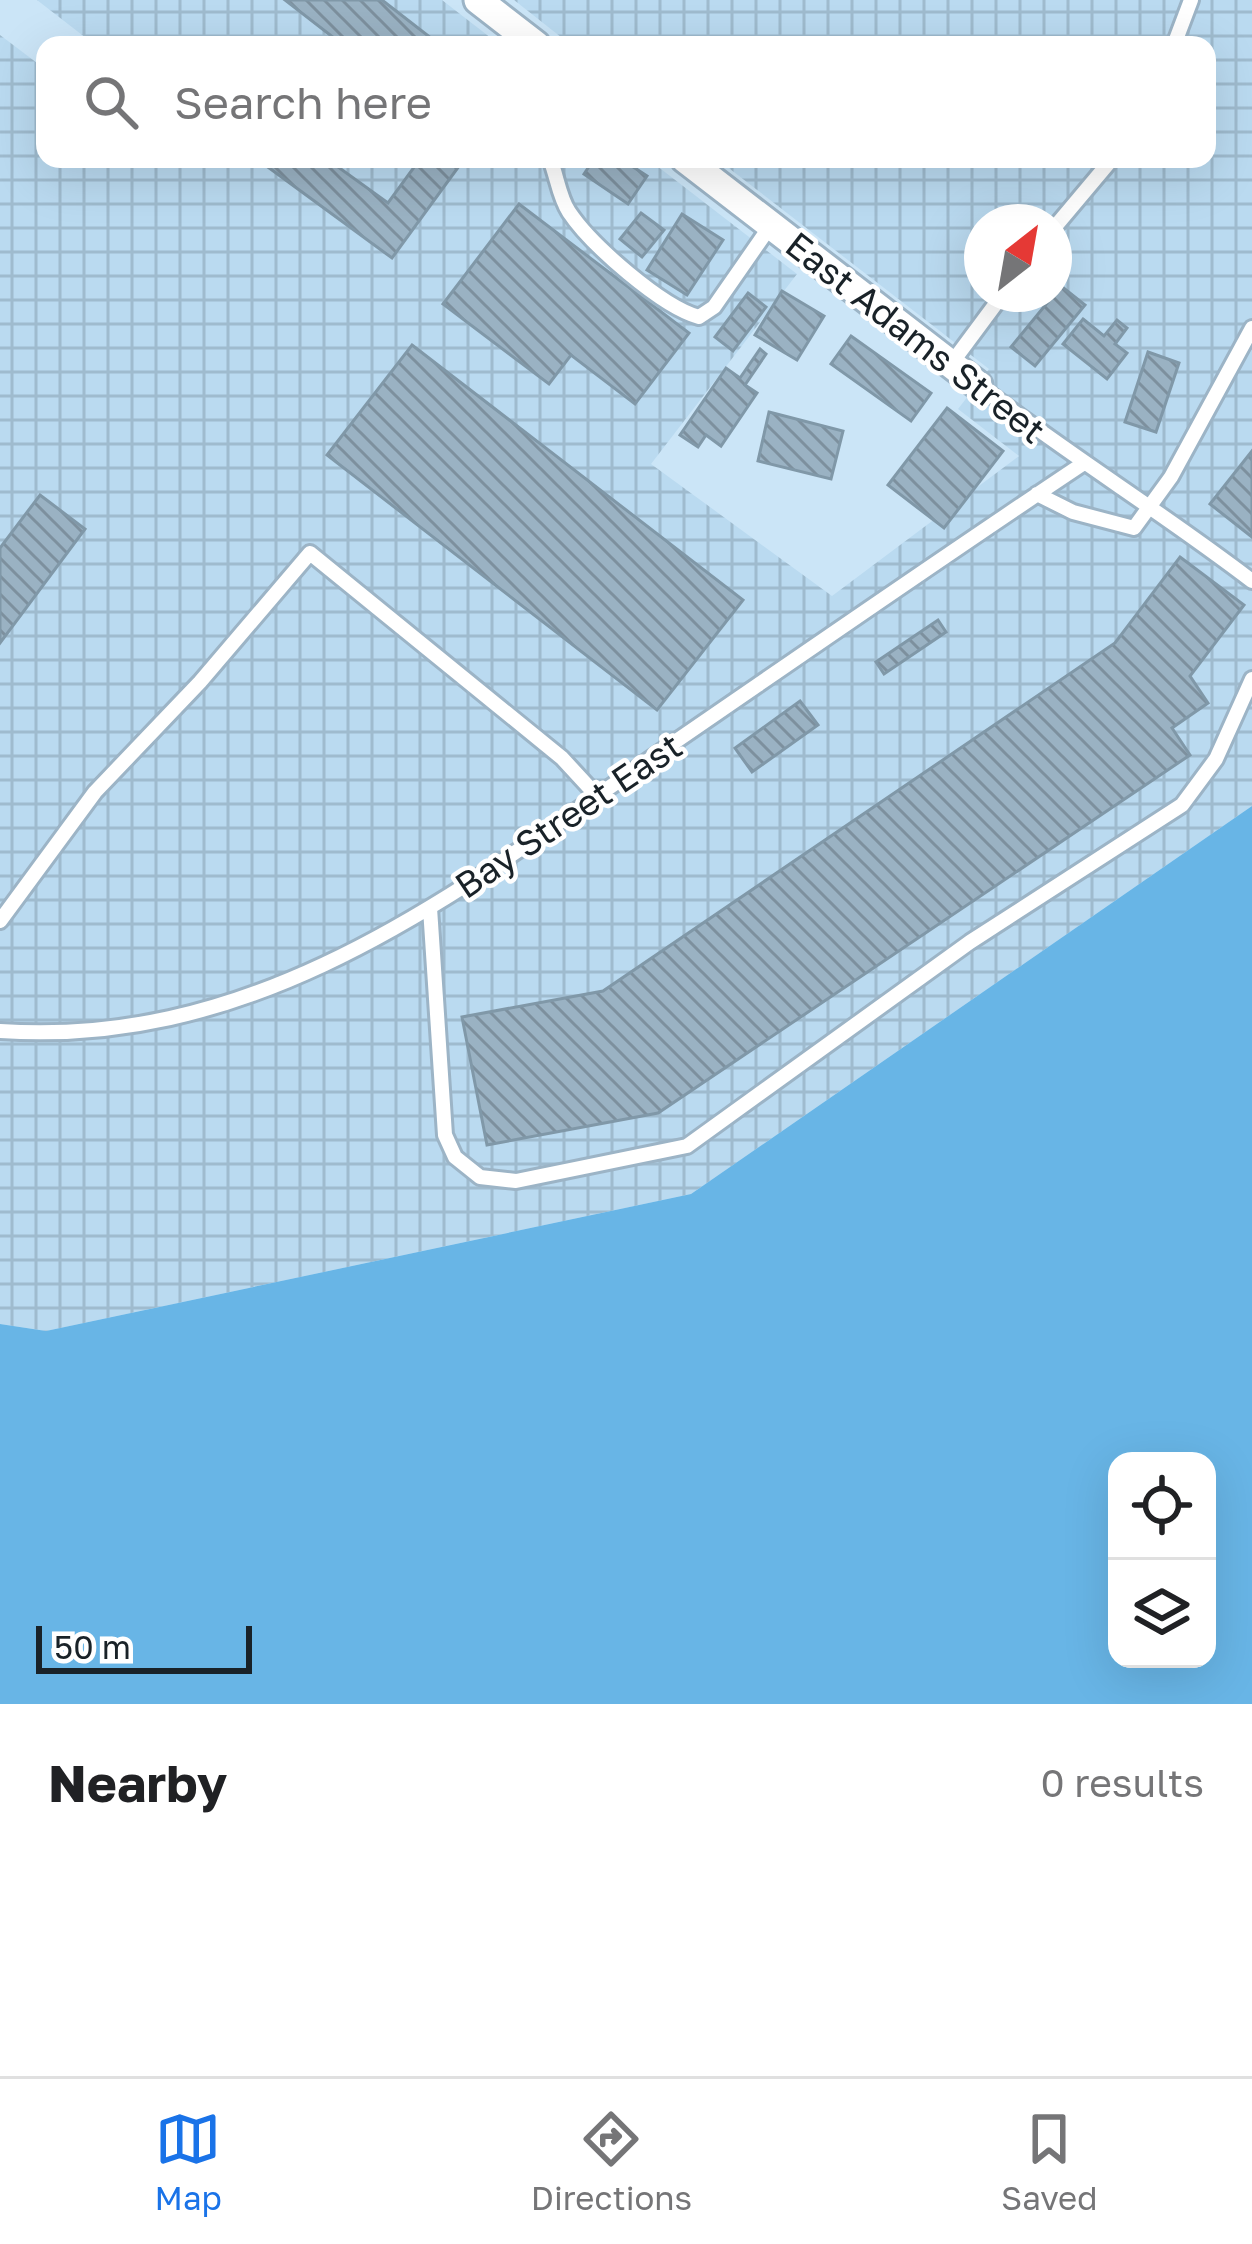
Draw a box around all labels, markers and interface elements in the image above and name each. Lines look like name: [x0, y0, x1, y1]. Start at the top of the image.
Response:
search box: [36, 36, 1216, 168]
icon: search: [78, 69, 144, 135]
text: Search here: [174, 75, 432, 129]
north arrow: [964, 204, 1072, 312]
street label: East Adams Street: [778, 222, 1054, 452]
street label: Bay Street East: [447, 723, 689, 907]
map controls: [1108, 1452, 1216, 1668]
button: locate: [1108, 1452, 1216, 1560]
button: layers: [1108, 1560, 1216, 1668]
scale bar: [36, 1620, 252, 1673]
text: 50 m: [54, 1627, 131, 1666]
text: Nearby: [48, 1752, 227, 1813]
text: 0 results: [1040, 1759, 1204, 1806]
tab: Map: [155, 2106, 222, 2217]
tab: Directions: [531, 2106, 692, 2217]
tab: Saved: [1001, 2106, 1097, 2217]

